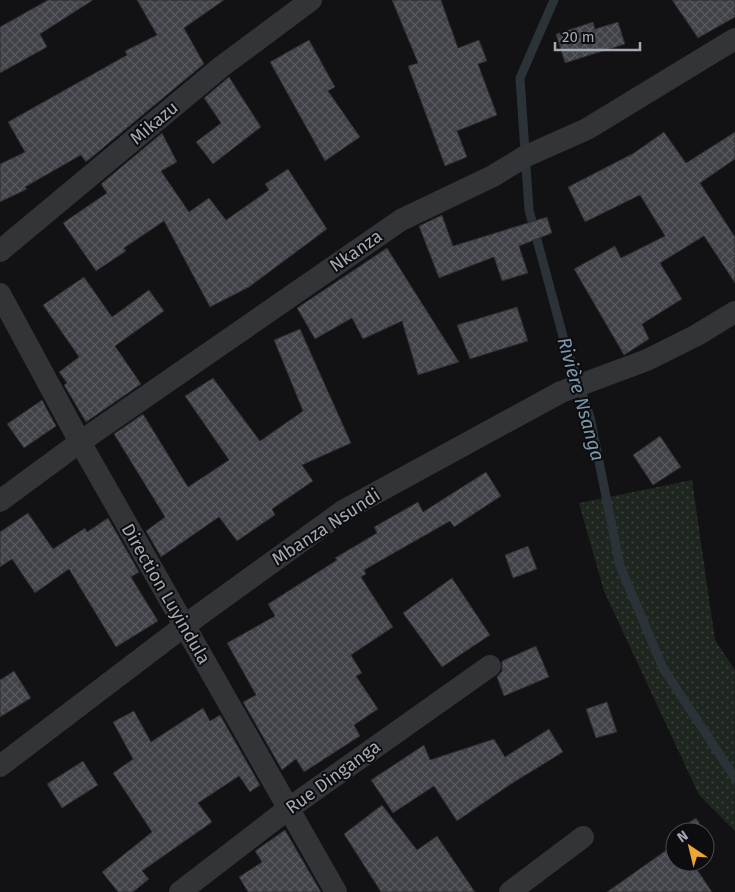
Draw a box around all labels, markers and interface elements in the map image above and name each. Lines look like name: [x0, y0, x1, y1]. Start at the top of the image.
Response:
scale bar: [555, 20, 640, 52]
text: 20 m: [562, 28, 595, 46]
street label: Mikazu: [125, 97, 183, 149]
street label: Nkanza: [326, 225, 386, 277]
water label: Rivière Nsanga: [552, 334, 610, 464]
street label: Mbanza Nsundi: [268, 484, 384, 570]
street label: Direction Luyindula: [117, 520, 215, 668]
street label: Rue Dinganga: [281, 735, 385, 819]
north arrow: [665, 822, 715, 872]
text: N: [674, 827, 692, 846]

